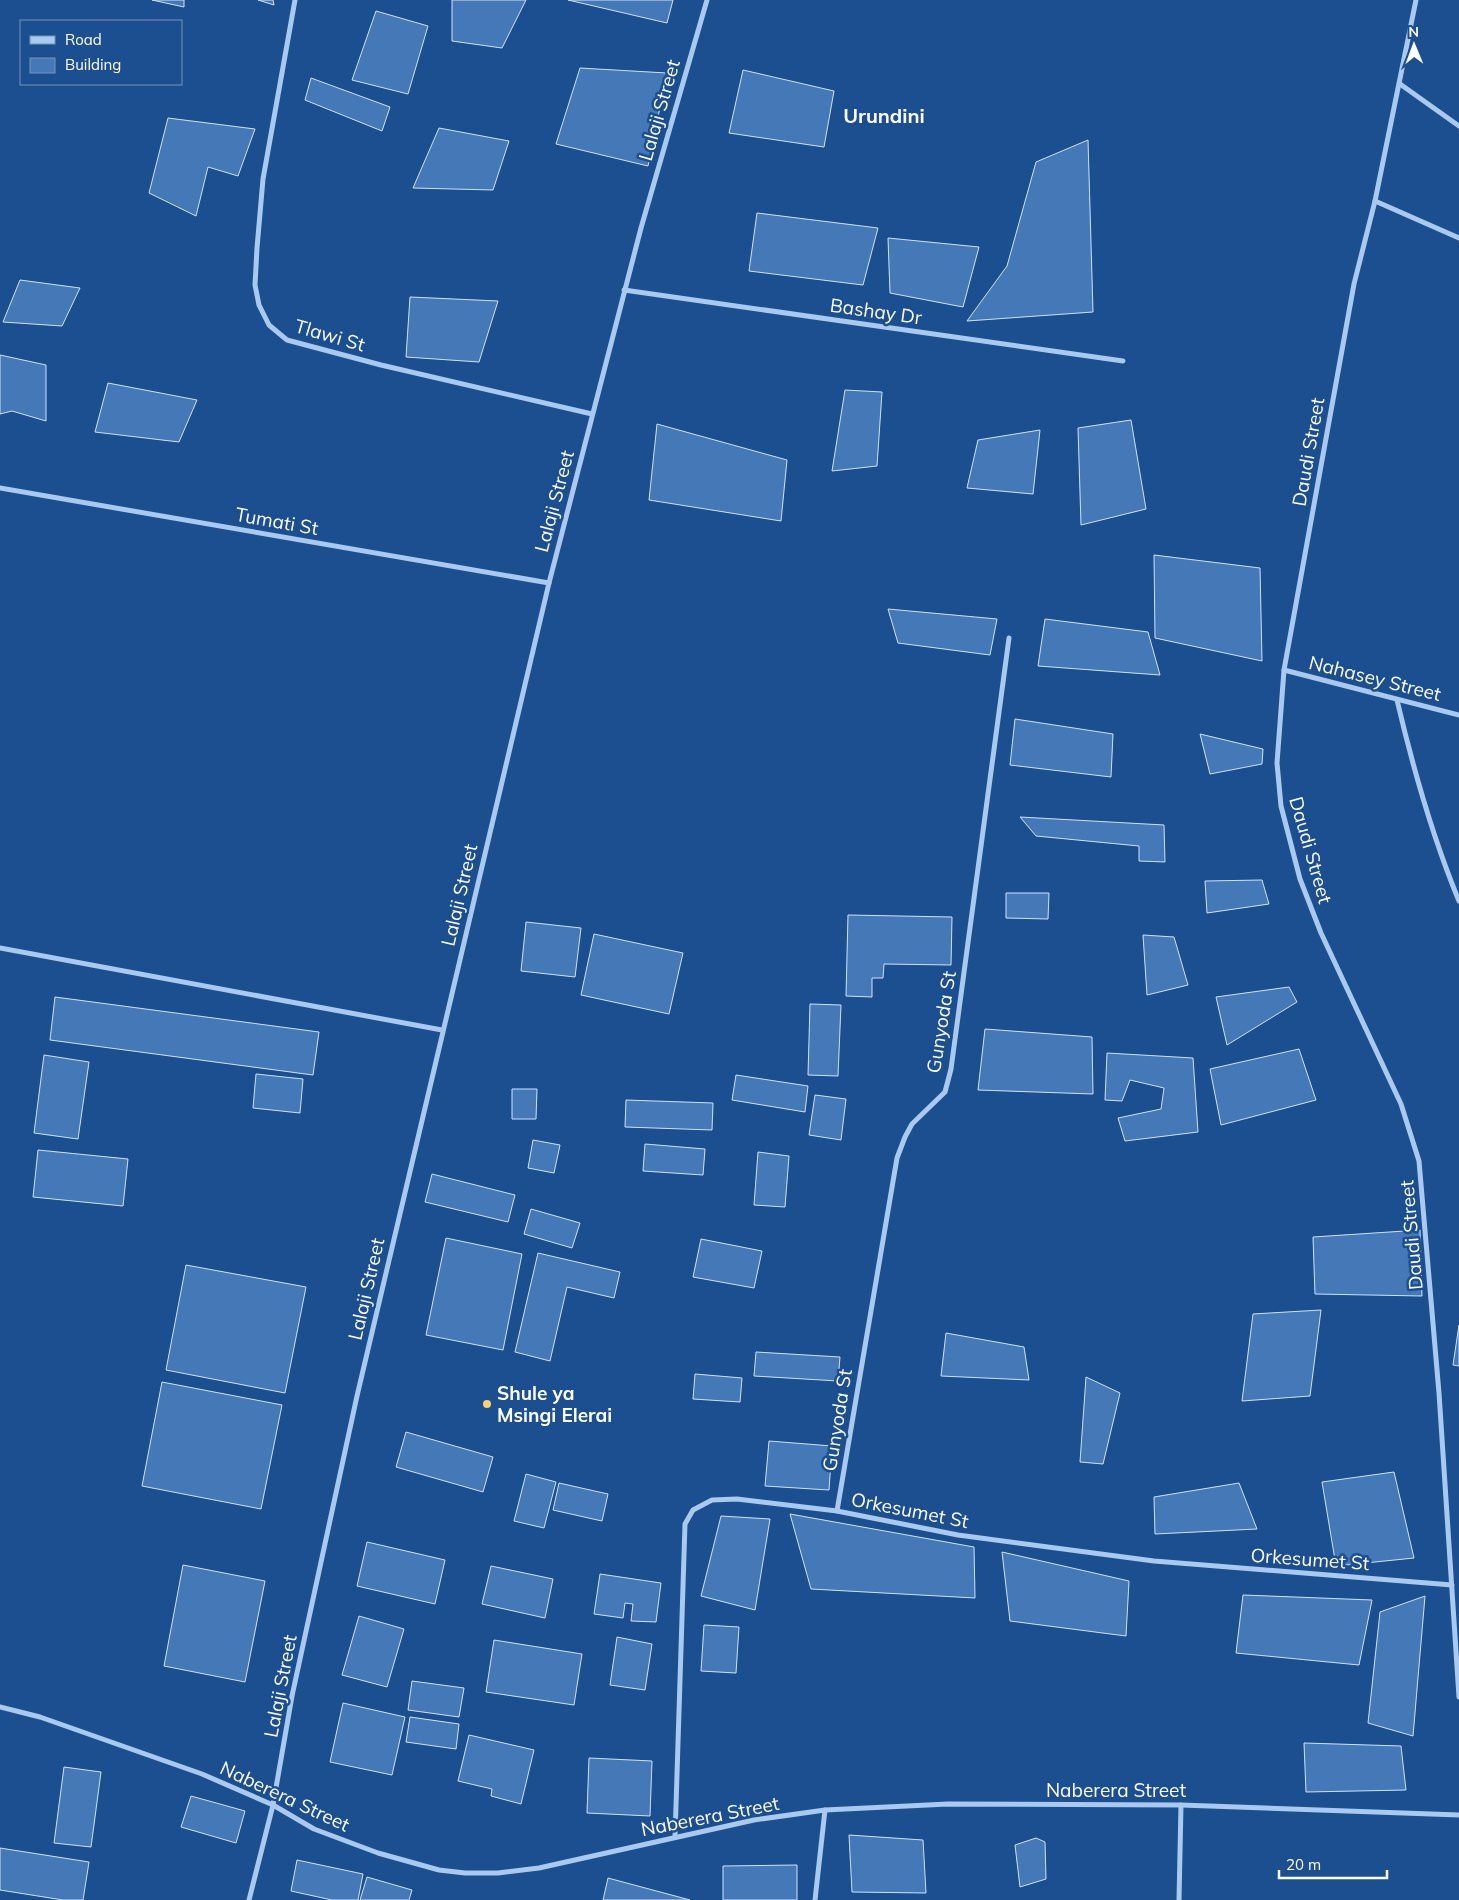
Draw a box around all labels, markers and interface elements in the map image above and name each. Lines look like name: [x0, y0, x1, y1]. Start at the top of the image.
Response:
legend: [20, 20, 182, 85]
north arrow: [1389, 20, 1439, 70]
text: N: [1408, 23, 1419, 41]
text: Road: [65, 30, 102, 49]
text: Building: [65, 55, 121, 74]
street label: Lalaji Street: [633, 56, 685, 163]
district label: Urundini: [843, 103, 925, 128]
street label: Bashay Dr: [829, 293, 923, 329]
street label: Tlawi St: [292, 314, 368, 357]
street label: Daudi Street: [1287, 395, 1329, 508]
street label: Lalaji Street: [529, 447, 579, 554]
street label: Tumati St: [234, 502, 321, 540]
street label: Nahasey Street: [1306, 650, 1444, 706]
street label: Daudi Street: [1284, 794, 1338, 907]
street label: Lalaji Street: [436, 841, 482, 948]
street label: Gunyoda St: [921, 969, 961, 1075]
street label: Daudi Street: [1394, 1179, 1428, 1291]
street label: Lalaji Street: [343, 1235, 389, 1342]
street label: Gunyoda St: [817, 1367, 857, 1473]
place label: Shule ya Msingi Elerai: [497, 1381, 612, 1427]
marker: Shule ya Msingi Elerai: [481, 1398, 493, 1410]
street label: Orkesumet St: [849, 1487, 971, 1533]
street label: Orkesumet St: [1250, 1543, 1370, 1575]
street label: Lalaji Street: [258, 1632, 302, 1739]
street label: Naberera Street: [216, 1756, 354, 1837]
street label: Naberera Street: [1046, 1778, 1186, 1802]
street label: Naberera Street: [639, 1791, 781, 1841]
scale bar: [1279, 1848, 1386, 1880]
text: 20 m: [1286, 1855, 1321, 1874]

